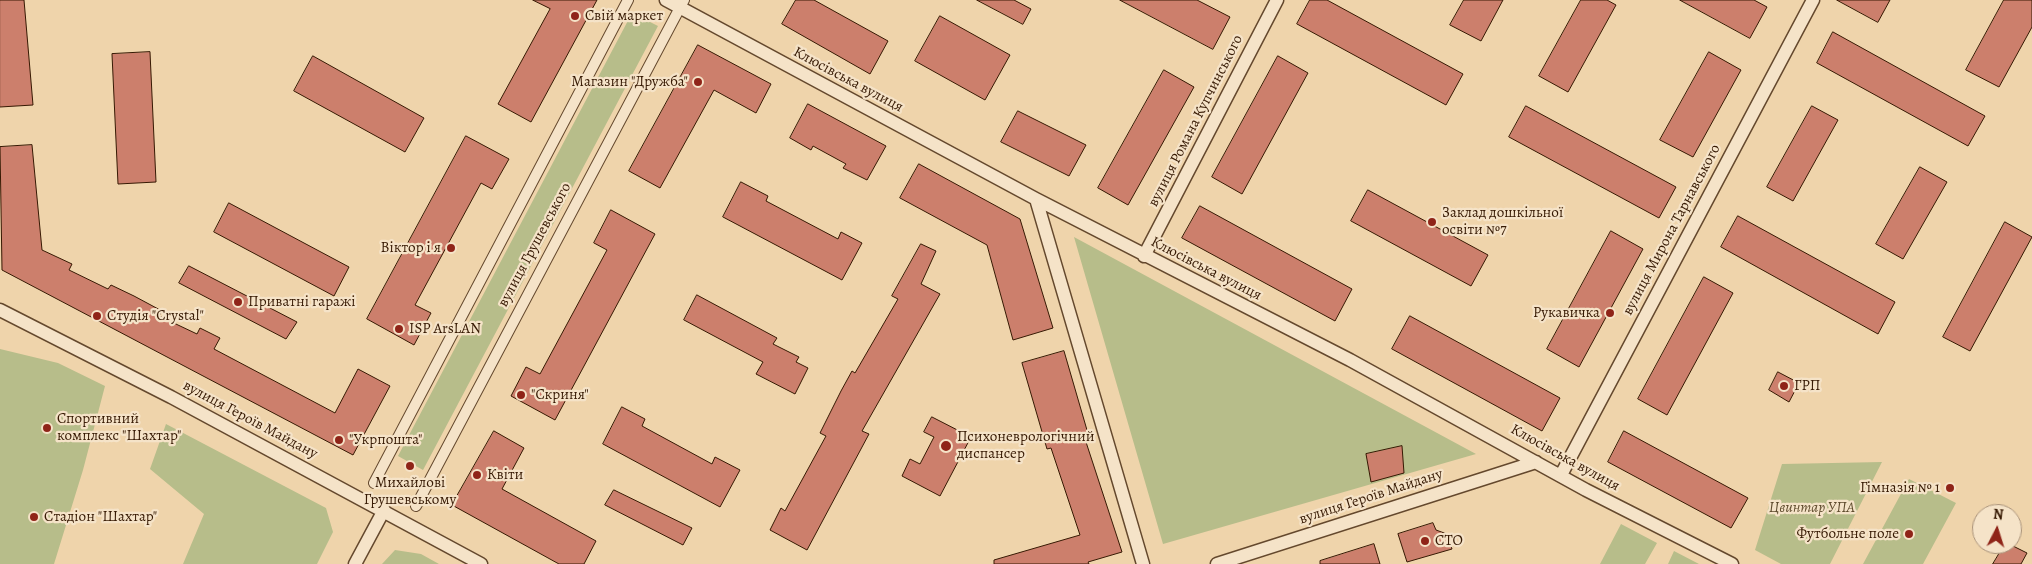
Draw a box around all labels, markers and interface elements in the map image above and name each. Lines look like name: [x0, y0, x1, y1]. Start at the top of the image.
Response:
place label: Свiй маркет: [585, 7, 663, 25]
marker: Свiй маркет: [569, 10, 581, 22]
street label: вулиця Романа Купчинського: [1145, 32, 1247, 210]
street label: Клюсівська вулиця: [790, 43, 906, 117]
place label: Магазин "Дружба": [571, 73, 688, 91]
marker: Магазин "Дружба": [692, 76, 704, 88]
street label: вулиця Мирона Тарнавського: [1619, 141, 1725, 319]
street label: вулиця Грушевського: [495, 180, 575, 310]
place label: Заклад дошкільної освіти №7: [1442, 204, 1563, 239]
marker: Заклад дошкільної освіти №7: [1426, 216, 1438, 228]
street label: Клюсівська вулиця: [1148, 233, 1264, 305]
place label: Віктор і я: [381, 239, 441, 257]
marker: Віктор і я: [445, 242, 457, 254]
place label: Приватні гаражі: [248, 293, 355, 311]
marker: Приватні гаражі: [232, 296, 244, 308]
place label: Рукавичка: [1533, 304, 1600, 322]
place label: Студія "Crystal": [107, 307, 204, 325]
marker: Рукавичка: [1604, 307, 1616, 319]
marker: Студія "Crystal": [91, 310, 103, 322]
place label: ISP ArsLAN: [409, 320, 481, 338]
marker: ISP ArsLAN: [393, 323, 405, 335]
street label: вулиця Героїв Майдану: [180, 377, 320, 463]
place label: ГРП: [1794, 377, 1820, 395]
marker: ГРП: [1778, 380, 1790, 392]
place label: "Скриня": [531, 386, 589, 404]
marker: "Скриня": [515, 389, 527, 401]
place label: Спортивний комплекс "Шахтар": [57, 410, 181, 445]
street label: Клюсівська вулиця: [1507, 421, 1623, 495]
marker: Спортивний комплекс "Шахтар": [41, 422, 53, 434]
place label: Психоневрологічний диспансер: [957, 428, 1094, 463]
place label: "Укрпошта": [349, 431, 422, 449]
marker: "Укрпошта": [333, 434, 345, 446]
marker: Психоневрологічний диспансер: [939, 439, 953, 453]
marker: Михайлові Грушевському: [404, 460, 416, 472]
street label: вулиця Героїв Майдану: [1297, 465, 1445, 529]
place label: Квіти: [487, 466, 523, 484]
marker: Квіти: [471, 469, 483, 481]
place label: Михайлові Грушевському: [364, 474, 456, 509]
place label: Гімназія № 1: [1860, 479, 1940, 497]
marker: Гімназія № 1: [1944, 482, 1956, 494]
park label: Цвинтар УПА: [1769, 499, 1855, 517]
north arrow: [1972, 504, 2022, 554]
text: N: [1992, 505, 2004, 524]
place label: Стадіон "Шахтар": [44, 508, 157, 526]
marker: Стадіон "Шахтар": [28, 511, 40, 523]
place label: Футбольне поле: [1797, 525, 1899, 543]
marker: Футбольне поле: [1903, 528, 1915, 540]
place label: СТО: [1435, 532, 1463, 550]
marker: СТО: [1419, 535, 1431, 547]

